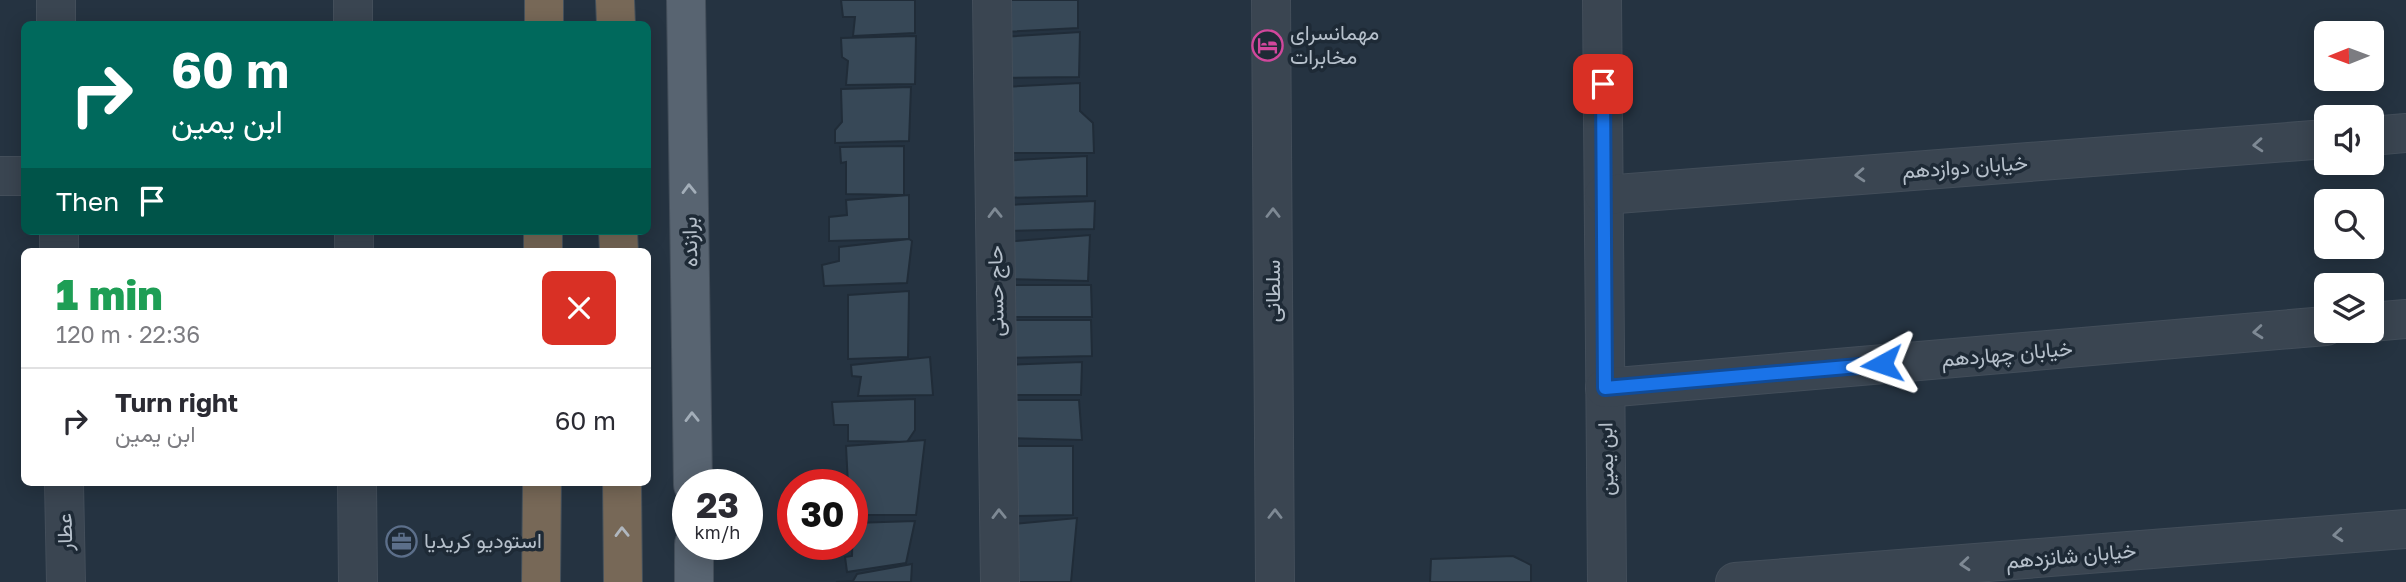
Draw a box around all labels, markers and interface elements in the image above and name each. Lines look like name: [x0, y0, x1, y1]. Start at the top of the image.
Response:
place label: مهمانسرای مخابرات: [1290, 19, 1379, 70]
north arrow: [2314, 21, 2384, 91]
map controls: [2314, 21, 2384, 343]
hotel icon: مهمانسرای مخابرات: [1250, 28, 1284, 62]
text: 60 m: [171, 40, 289, 99]
icon: right: [56, 49, 147, 140]
pin: [1573, 54, 1633, 114]
icon: arrive: [1584, 65, 1622, 103]
text: ابن یمین: [171, 102, 283, 140]
button: sound: [2314, 105, 2384, 175]
one-way arrow: [2252, 137, 2263, 152]
street label: خیابان دوازدهم: [1901, 149, 2029, 185]
one-way arrow: [1854, 167, 1865, 182]
icon: arrive: [133, 182, 171, 220]
one-way arrow: [681, 183, 697, 194]
text: Then: [56, 186, 119, 217]
button: search: [2314, 189, 2384, 259]
one-way arrow: [987, 207, 1003, 218]
one-way arrow: [1265, 207, 1281, 218]
street label: برازنده: [676, 217, 703, 267]
street label: حاج حسنی: [981, 245, 1011, 337]
street label: سلطانی: [1259, 260, 1285, 322]
text: 1 min: [56, 269, 163, 319]
button: close: [542, 271, 616, 345]
button: layers: [2314, 273, 2384, 343]
text: 120 m · 22:36: [56, 320, 200, 348]
one-way arrow: [2252, 324, 2263, 339]
position arrow: [1845, 327, 1919, 401]
street label: خیابان چهاردهم: [1940, 334, 2074, 374]
text: Turn right: [115, 387, 238, 418]
icon: right: [56, 402, 94, 440]
text: 60 m: [555, 405, 616, 436]
one-way arrow: [684, 411, 700, 421]
text: ابن یمین: [115, 419, 196, 447]
street label: ابن یمین: [1591, 422, 1619, 496]
speed limit sign: 30: [777, 469, 868, 560]
text: 23: [696, 484, 739, 526]
one-way arrow: [992, 508, 1007, 519]
one-way arrow: [1267, 508, 1283, 519]
street label: عطار: [51, 513, 78, 552]
text: km/h: [695, 521, 740, 543]
office icon: استودیو کریدیا: [384, 524, 418, 558]
place label: استودیو کریدیا: [424, 527, 542, 554]
one-way arrow: [615, 527, 630, 538]
one-way arrow: [2332, 527, 2343, 542]
street label: خیابان شانزدهم: [2005, 536, 2137, 576]
one-way arrow: [1959, 556, 1970, 571]

